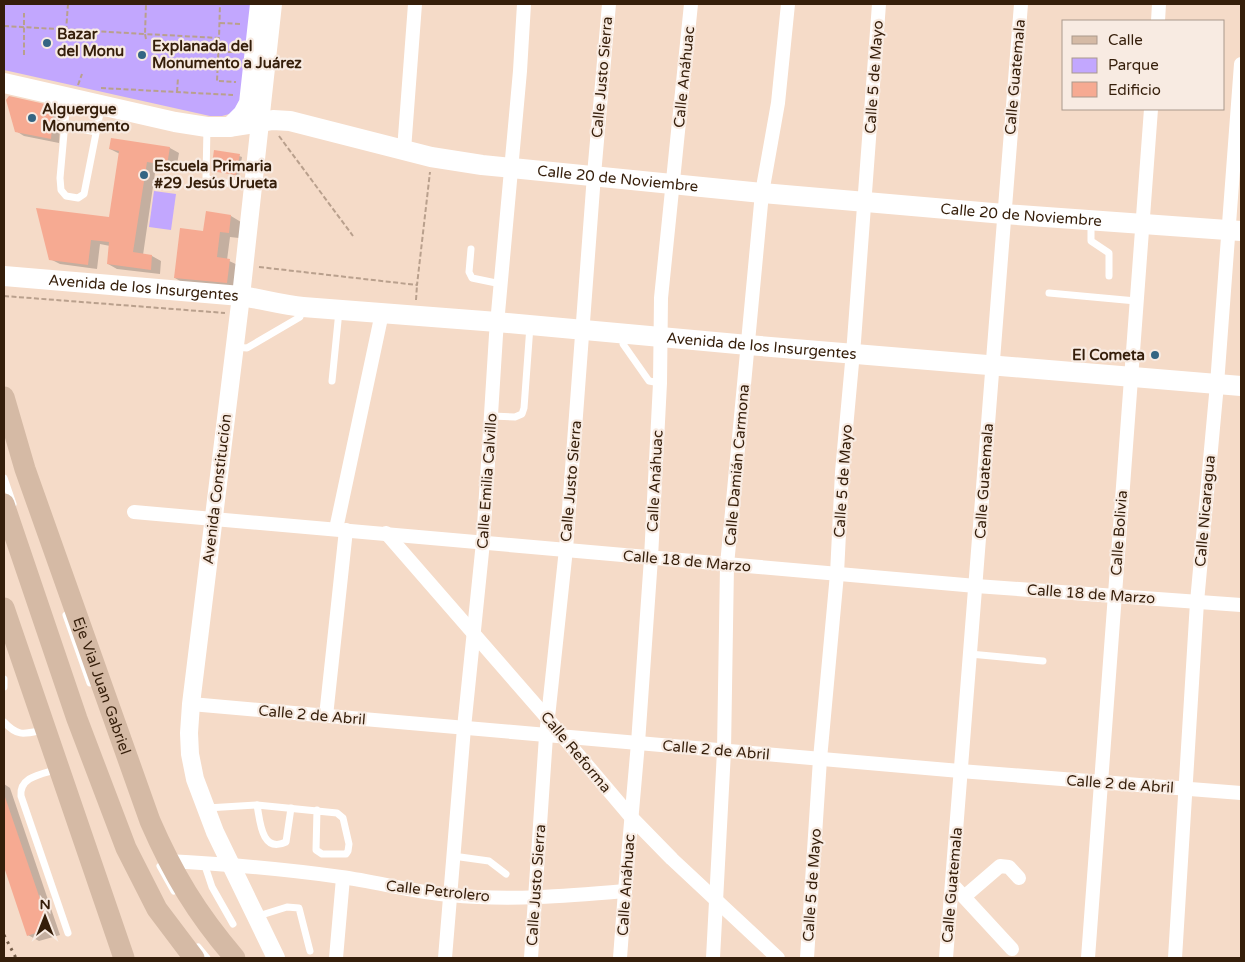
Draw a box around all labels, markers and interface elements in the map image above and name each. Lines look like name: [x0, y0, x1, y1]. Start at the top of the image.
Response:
street label: Calle Justo Sierra: [588, 16, 616, 138]
street label: Calle Guatemala: [1001, 18, 1029, 136]
street label: Calle 5 de Mayo: [861, 20, 887, 134]
legend: [1062, 20, 1225, 110]
place label: Bazar del Monu: [57, 25, 124, 60]
street label: Calle Anáhuac: [670, 25, 698, 129]
text: Calle: [1108, 31, 1143, 49]
marker: Bazar del Monu: [41, 37, 53, 49]
place label: Explanada del Monumento a Juárez: [152, 37, 302, 72]
marker: Explanada del Monumento a Juárez: [136, 49, 148, 61]
text: Parque: [1108, 56, 1159, 74]
text: Edificio: [1108, 81, 1161, 99]
place label: Alguergue Monumento: [42, 100, 130, 135]
marker: Alguergue Monumento: [26, 112, 38, 124]
place label: Escuela Primaria #29 Jesús Urueta: [154, 157, 277, 192]
street label: Calle 20 de Noviembre: [536, 162, 699, 196]
marker: Escuela Primaria #29 Jesús Urueta: [138, 169, 150, 181]
street label: Calle 20 de Noviembre: [940, 200, 1102, 230]
street label: Avenida de los Insurgentes: [48, 271, 239, 305]
street label: Avenida de los Insurgentes: [666, 329, 857, 363]
place label: El Cometa: [1072, 346, 1145, 364]
marker: El Cometa: [1149, 349, 1161, 361]
street label: Calle Damián Carmona: [721, 383, 753, 547]
street label: Calle Emilia Calvillo: [473, 412, 501, 550]
street label: Avenida Constitución: [199, 413, 235, 565]
street label: Calle Justo Sierra: [557, 420, 585, 542]
street label: Calle Guatemala: [971, 423, 997, 539]
street label: Calle 5 de Mayo: [830, 424, 856, 538]
street label: Calle Anáhuac: [643, 430, 667, 532]
street label: Calle Nicaragua: [1191, 454, 1219, 568]
street label: Calle Bolivia: [1107, 490, 1131, 576]
street label: Calle 18 de Marzo: [622, 546, 752, 576]
street label: Calle 18 de Marzo: [1026, 581, 1156, 607]
street label: Eje Vial Juan Gabriel: [69, 615, 135, 757]
street label: Calle 2 de Abril: [258, 701, 366, 729]
street label: Calle Reforma: [537, 708, 615, 796]
street label: Calle 2 de Abril: [662, 736, 770, 764]
street label: Calle 2 de Abril: [1066, 771, 1174, 797]
street label: Calle Justo Sierra: [523, 824, 549, 946]
street label: Calle Guatemala: [938, 826, 966, 944]
street label: Calle 5 de Mayo: [799, 828, 825, 942]
street label: Calle Anáhuac: [613, 833, 639, 937]
street label: Calle Petrolero: [385, 877, 491, 905]
north arrow: [20, 892, 70, 942]
text: N: [39, 896, 51, 913]

